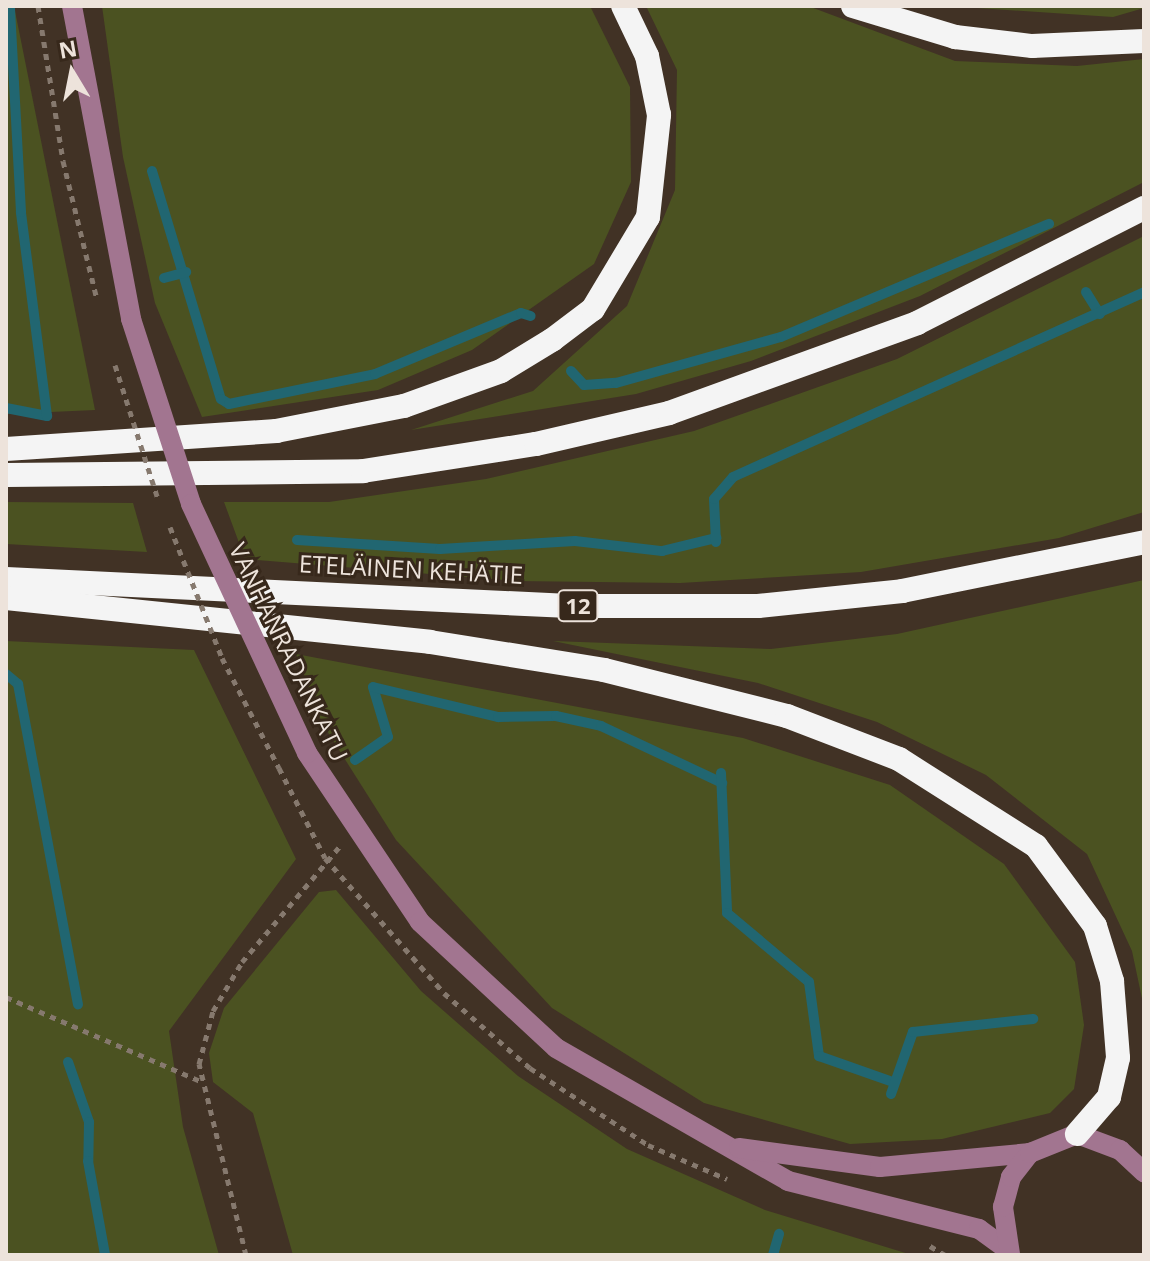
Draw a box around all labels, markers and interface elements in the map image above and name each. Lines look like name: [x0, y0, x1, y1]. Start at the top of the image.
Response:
north arrow: [32, 32, 112, 112]
text: N: [56, 32, 79, 65]
street label: VANHANRADANKATU: [224, 538, 354, 766]
street label: ETELÄINEN KEHÄTIE: [298, 549, 524, 589]
road number: 12: [556, 588, 600, 624]

